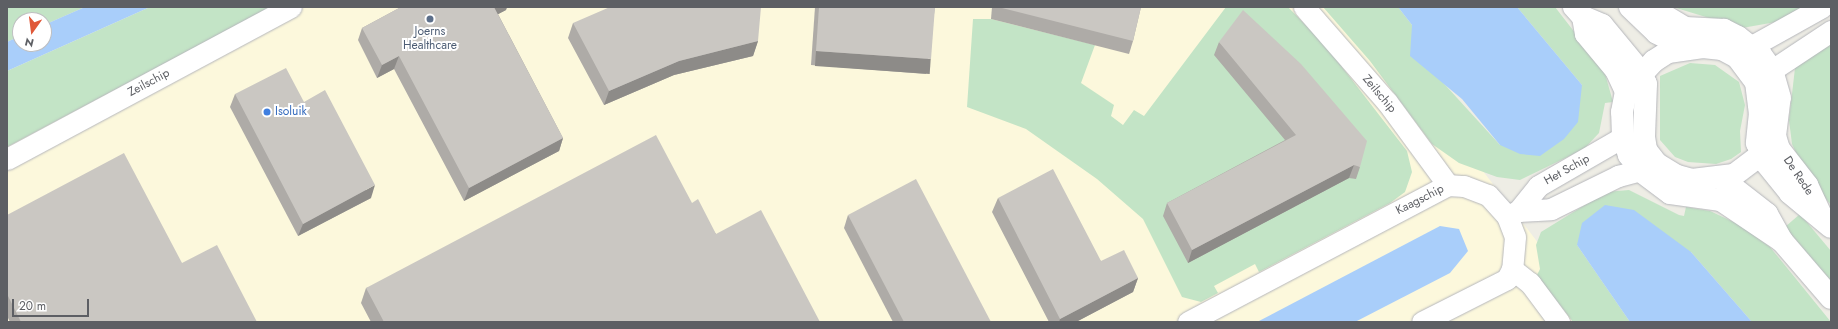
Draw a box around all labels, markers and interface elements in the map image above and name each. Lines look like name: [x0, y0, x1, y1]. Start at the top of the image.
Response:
north arrow: [12, 12, 52, 52]
marker: Joerns Healthcare: [425, 14, 435, 24]
place label: Joerns Healthcare: [403, 25, 457, 53]
text: N: [23, 34, 36, 51]
street label: Zeilschip: [126, 66, 172, 100]
street label: Zeilschip: [1359, 72, 1399, 116]
place label: Isoluik: [275, 105, 307, 119]
marker: Isoluik: [262, 107, 272, 117]
street label: Het Schip: [1542, 152, 1592, 188]
street label: De Rede: [1780, 154, 1816, 198]
street label: Kaagschip: [1394, 182, 1446, 218]
scale bar: [14, 291, 91, 317]
text: 20 m: [19, 297, 46, 315]

